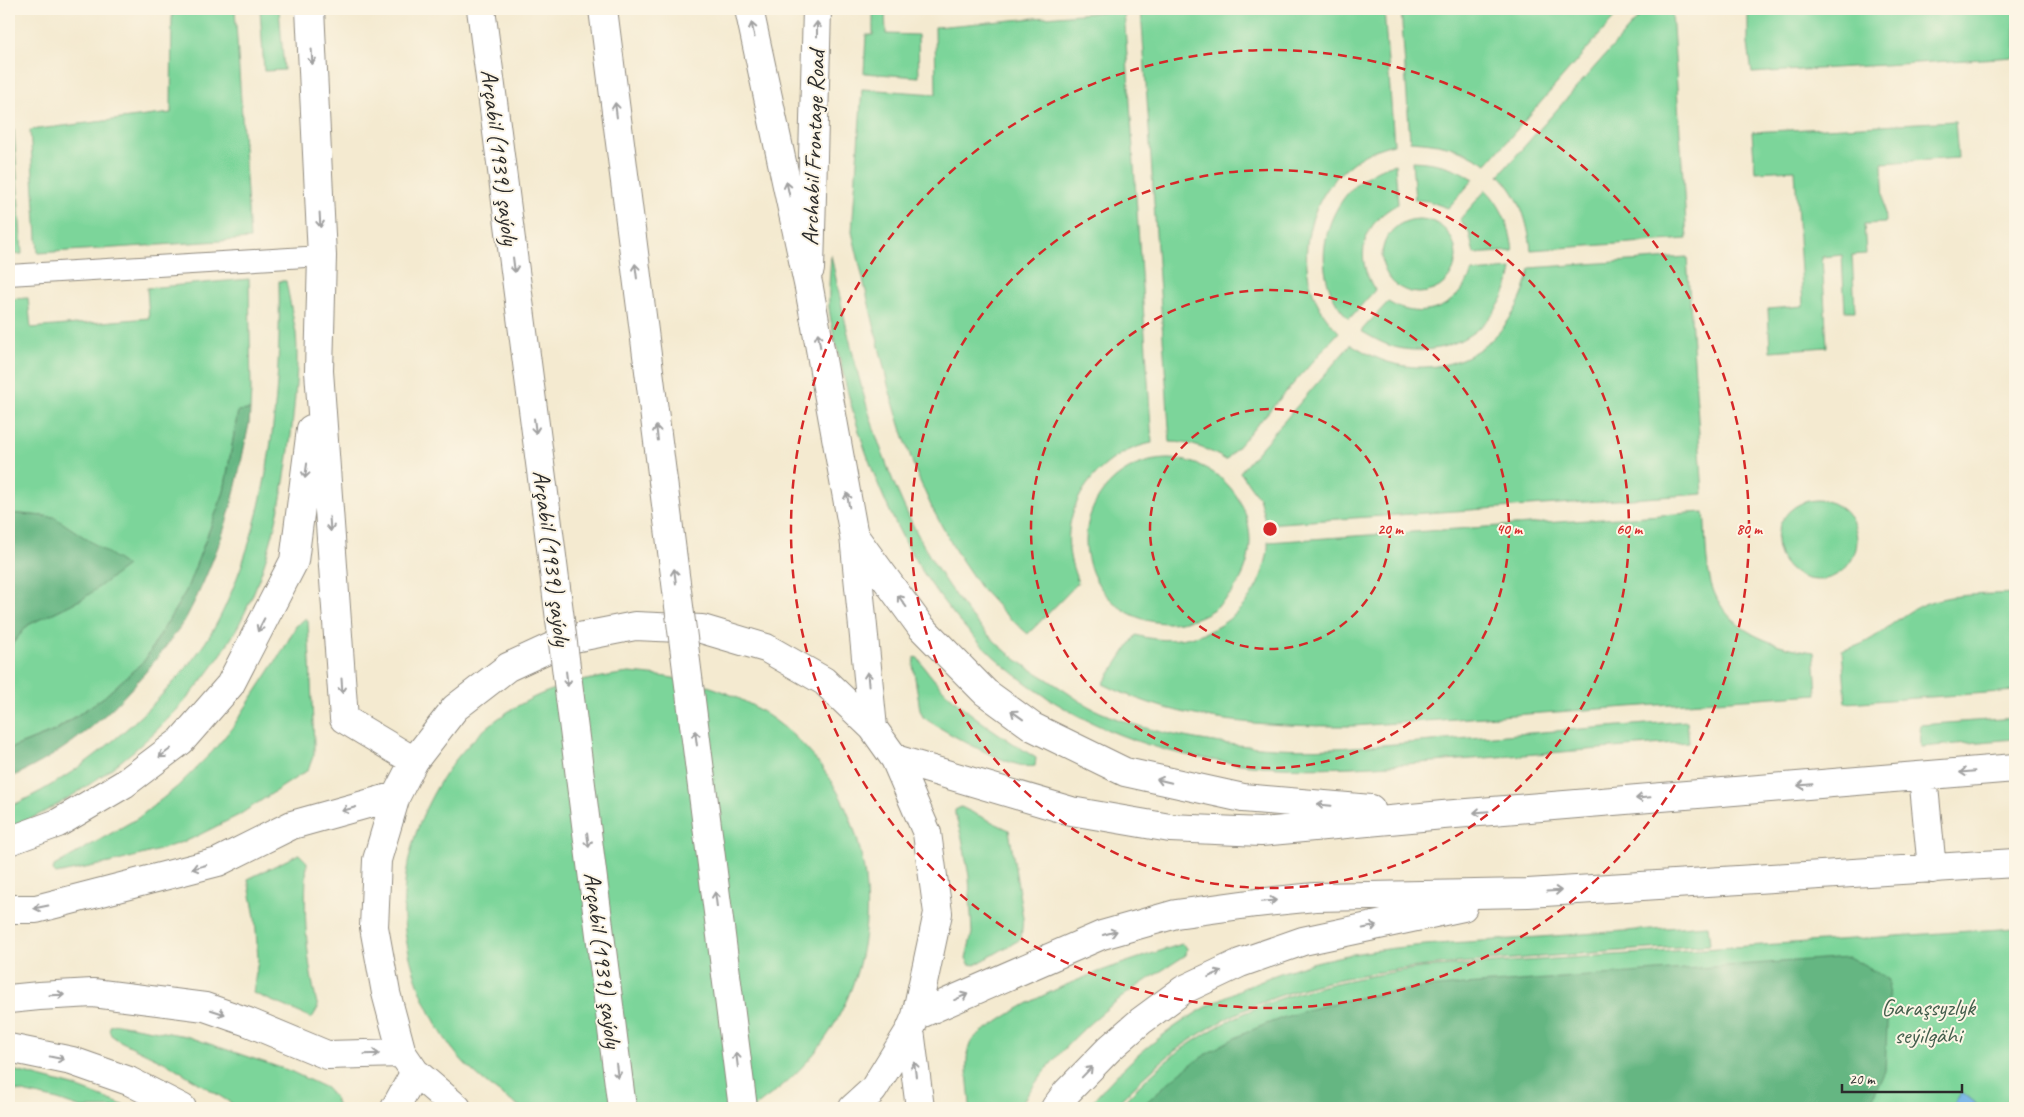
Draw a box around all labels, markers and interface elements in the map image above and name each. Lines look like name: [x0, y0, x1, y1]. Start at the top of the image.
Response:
one-way arrow: [812, 21, 822, 38]
one-way arrow: [748, 22, 758, 38]
street label: Archabil Frontage Road: [795, 46, 832, 246]
one-way arrow: [308, 49, 317, 65]
street label: Arçabil (1939) şaýoly: [474, 67, 526, 248]
one-way arrow: [611, 102, 621, 118]
one-way arrow: [783, 181, 792, 197]
one-way arrow: [315, 212, 325, 228]
one-way arrow: [510, 257, 520, 273]
one-way arrow: [631, 264, 641, 280]
one-way arrow: [813, 333, 823, 349]
one-way arrow: [530, 418, 540, 434]
one-way arrow: [652, 425, 662, 441]
one-way arrow: [301, 463, 311, 479]
street label: Arçabil (1939) şaýoly: [526, 468, 578, 649]
one-way arrow: [842, 493, 852, 509]
one-way arrow: [325, 516, 335, 532]
centre of rings: [1261, 520, 1279, 538]
text: 20 m: [1377, 520, 1404, 539]
text: 40 m: [1496, 520, 1523, 539]
text: 60 m: [1616, 520, 1643, 539]
text: 80 m: [1736, 520, 1763, 539]
one-way arrow: [670, 569, 680, 585]
one-way arrow: [897, 594, 907, 608]
one-way arrow: [256, 617, 265, 632]
one-way arrow: [563, 671, 573, 687]
one-way arrow: [863, 671, 873, 687]
one-way arrow: [337, 678, 346, 694]
one-way arrow: [1010, 710, 1024, 720]
one-way arrow: [691, 730, 701, 746]
one-way arrow: [159, 748, 172, 759]
one-way arrow: [1959, 767, 1975, 777]
one-way arrow: [1157, 776, 1173, 785]
one-way arrow: [1797, 780, 1813, 790]
one-way arrow: [1635, 794, 1651, 803]
one-way arrow: [1317, 800, 1333, 810]
one-way arrow: [342, 804, 358, 814]
one-way arrow: [1473, 807, 1489, 816]
one-way arrow: [583, 832, 593, 848]
one-way arrow: [191, 863, 207, 873]
street label: Arçabil (1939) şaýoly: [577, 870, 629, 1051]
one-way arrow: [1546, 887, 1562, 896]
one-way arrow: [711, 891, 721, 907]
one-way arrow: [1261, 897, 1277, 906]
one-way arrow: [34, 903, 50, 913]
one-way arrow: [1362, 921, 1378, 931]
one-way arrow: [1102, 927, 1118, 937]
one-way arrow: [1208, 969, 1223, 979]
one-way arrow: [49, 990, 65, 999]
one-way arrow: [953, 991, 968, 1001]
park label: Garaşsyzlyk seýilgähi: [1881, 992, 1977, 1050]
one-way arrow: [210, 1007, 226, 1017]
one-way arrow: [364, 1049, 380, 1058]
one-way arrow: [732, 1052, 742, 1068]
one-way arrow: [48, 1054, 64, 1063]
one-way arrow: [612, 1062, 622, 1078]
one-way arrow: [910, 1062, 920, 1078]
scale bar: [1842, 1062, 1962, 1094]
one-way arrow: [1081, 1065, 1093, 1078]
text: 20 m: [1849, 1070, 1876, 1089]

